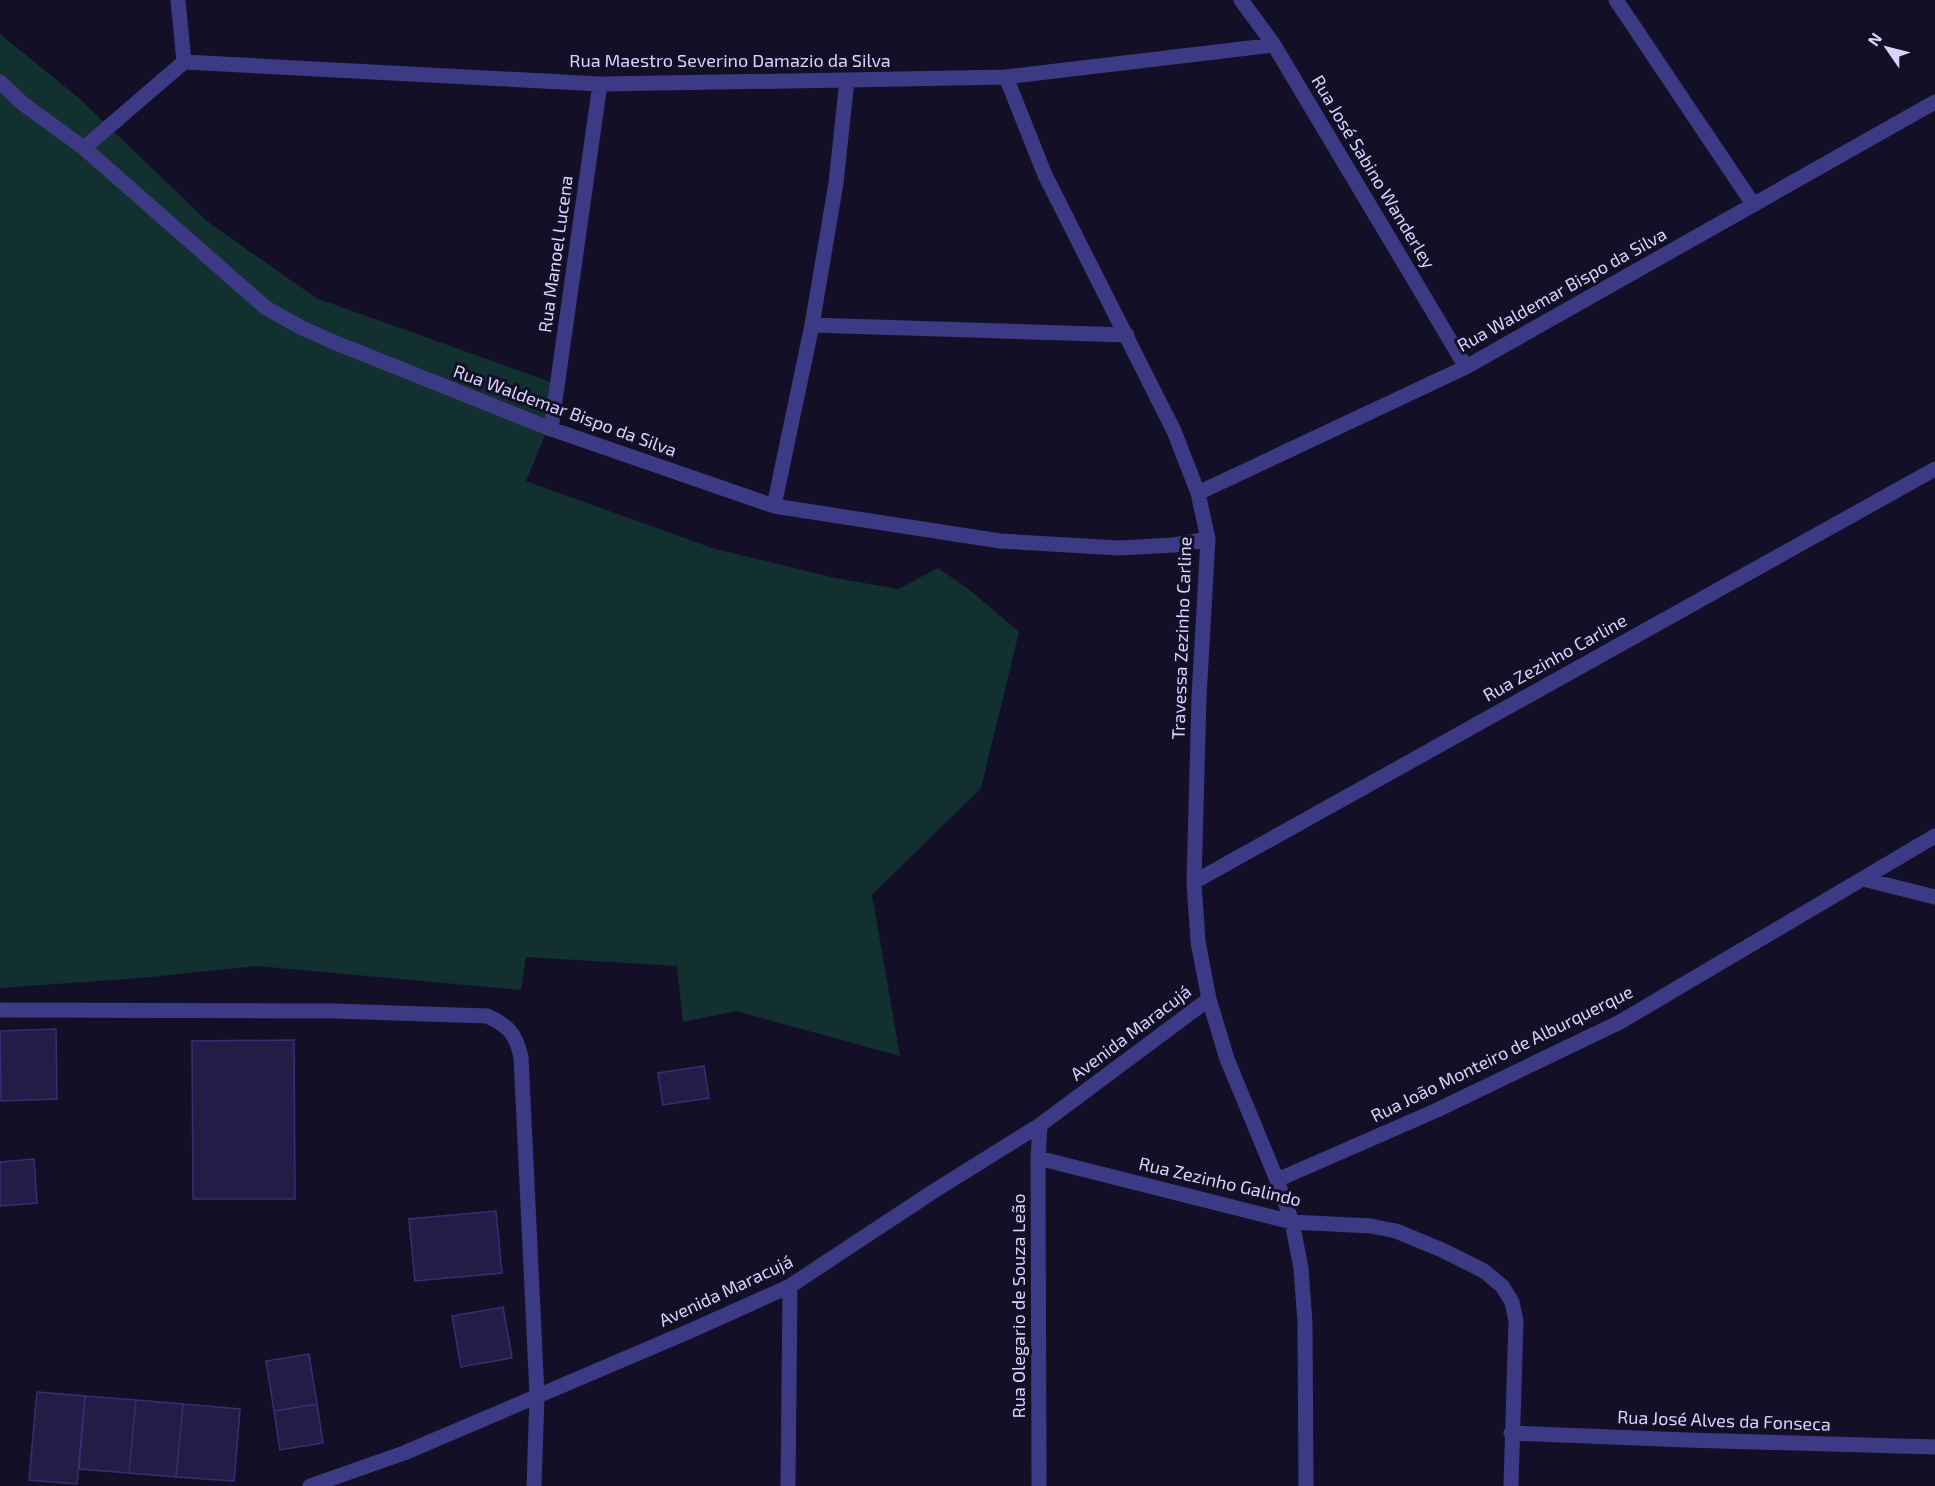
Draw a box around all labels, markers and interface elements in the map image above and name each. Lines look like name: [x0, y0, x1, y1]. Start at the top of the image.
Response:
north arrow: [1857, 18, 1917, 78]
text: N: [1863, 29, 1885, 49]
street label: Rua Maestro Severino Damazio da Silva: [569, 49, 891, 71]
street label: Rua José Sabino Wanderley: [1307, 71, 1441, 273]
street label: Rua Manoel Lucena: [533, 174, 577, 334]
street label: Rua Waldemar Bispo da Silva: [1453, 222, 1670, 356]
street label: Rua Waldemar Bispo da Silva: [451, 359, 680, 461]
street label: Travessa Zezinho Carline: [1166, 536, 1196, 740]
street label: Rua Zezinho Carline: [1479, 608, 1630, 706]
street label: Avenida Maracujá: [1066, 980, 1195, 1085]
street label: Rua João Monteiro de Alburquerque: [1367, 980, 1636, 1126]
street label: Rua Zezinho Galindo: [1137, 1152, 1304, 1210]
street label: Rua Olegario de Souza Leão: [1007, 1194, 1029, 1418]
street label: Avenida Maracujá: [655, 1249, 796, 1331]
street label: Rua José Alves da Fonseca: [1617, 1405, 1831, 1435]

